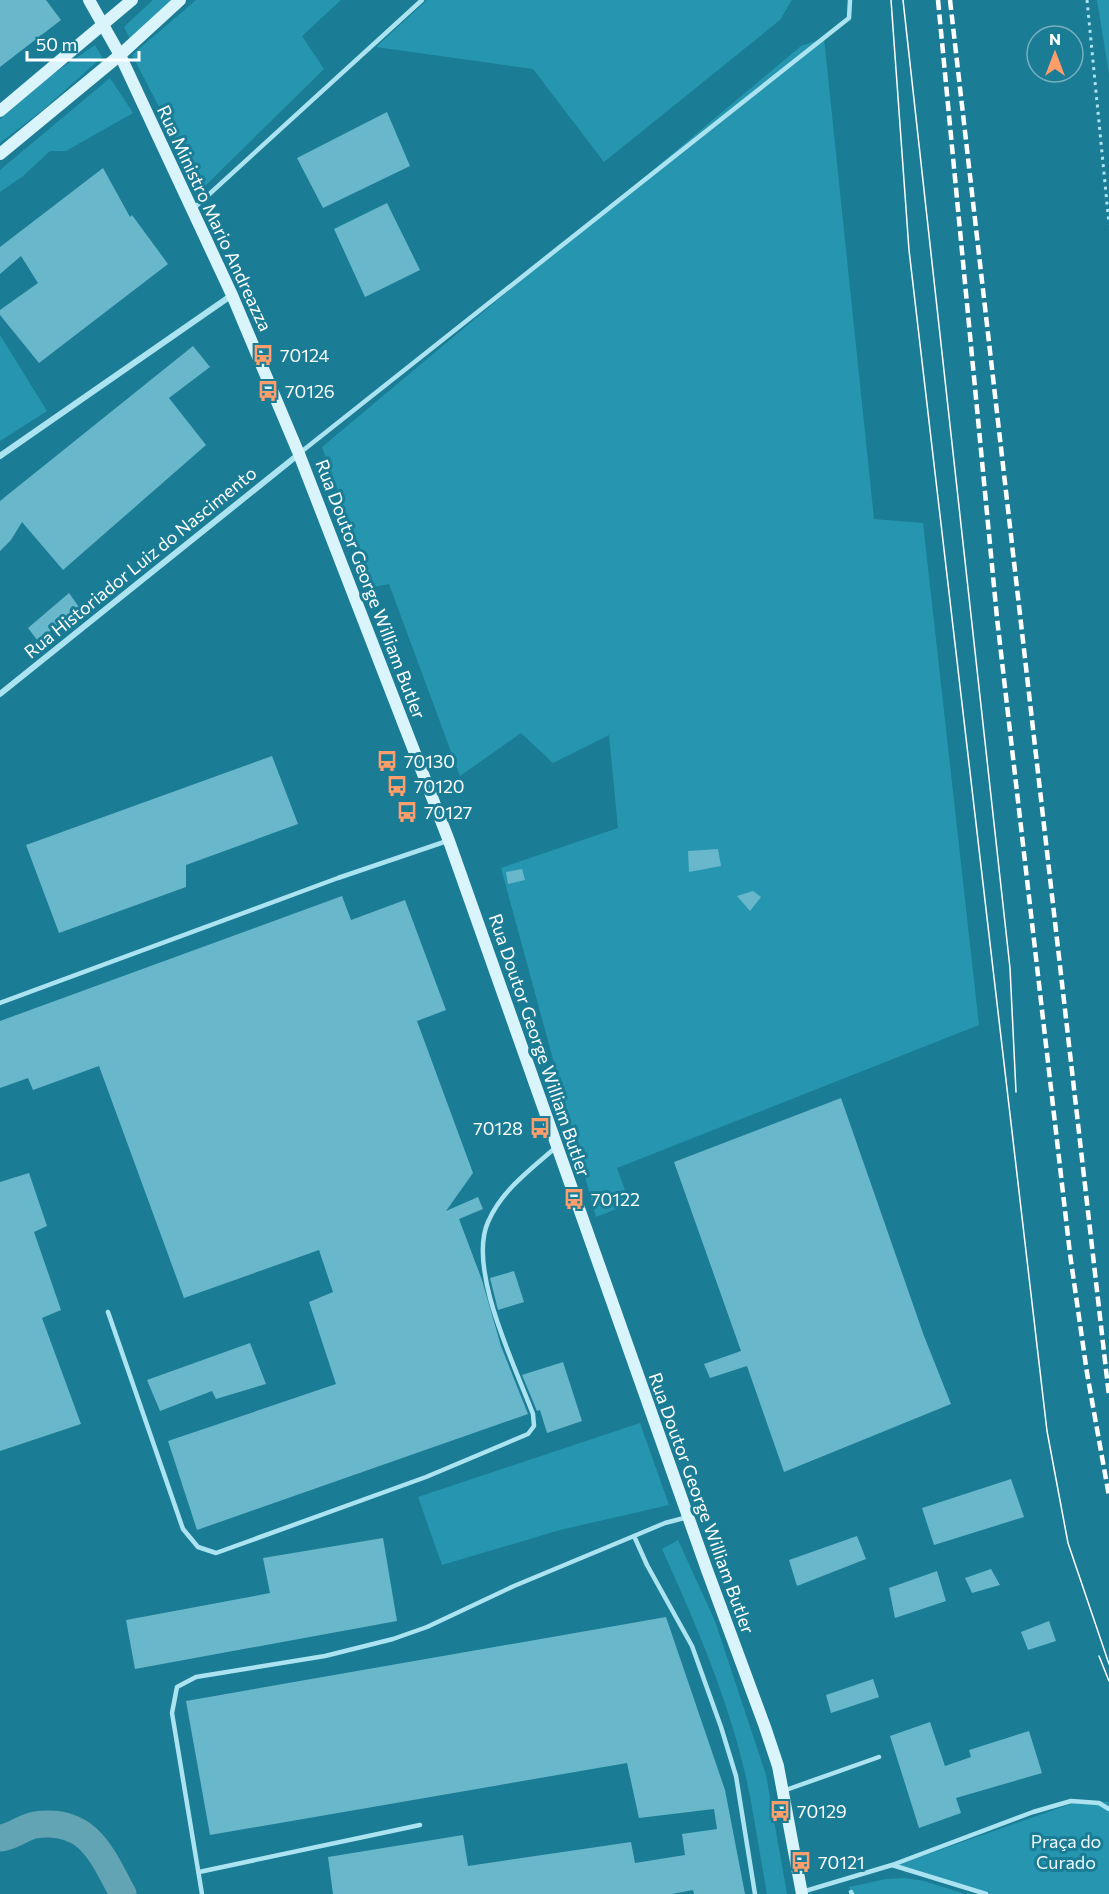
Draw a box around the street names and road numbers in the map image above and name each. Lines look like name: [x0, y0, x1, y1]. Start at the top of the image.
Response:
street label: Rua Ministro Mario Andreazza: [153, 101, 277, 335]
street label: Rua Doutor George William Butler: [311, 456, 431, 722]
street label: Rua Historiador Luiz do Nascimento: [19, 461, 261, 663]
street label: Rua Doutor George William Butler: [485, 911, 595, 1179]
street label: Rua Doutor George William Butler: [644, 1369, 760, 1637]

